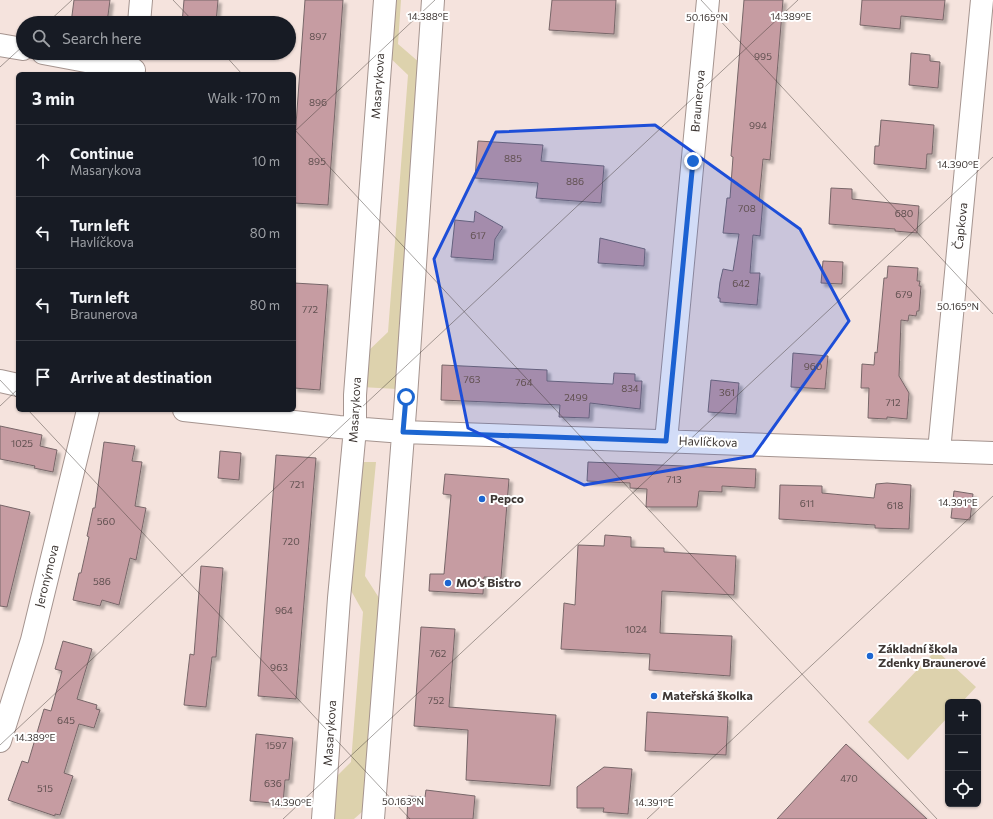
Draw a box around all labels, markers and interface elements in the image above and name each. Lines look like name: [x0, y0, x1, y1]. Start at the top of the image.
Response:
text: 14.388°E: [407, 10, 449, 22]
text: 14.389°E: [770, 10, 812, 22]
text: 50.165°N: [686, 11, 728, 23]
search box: [16, 16, 296, 60]
icon: search: [30, 27, 52, 49]
text: Search here: [62, 29, 141, 47]
house number: 897: [309, 30, 327, 42]
house number: 995: [754, 50, 772, 62]
street label: Masarykova: [368, 53, 386, 119]
street label: Braunerova: [687, 69, 707, 133]
text: 3 min: [32, 88, 75, 109]
text: Walk · 170 m: [208, 90, 280, 106]
house number: 896: [309, 96, 327, 108]
house number: 994: [749, 119, 767, 131]
text: Continue: [70, 144, 134, 162]
icon: ahead: [32, 150, 54, 172]
house number: 885: [504, 152, 522, 164]
route end: [684, 152, 702, 170]
text: 10 m: [252, 153, 280, 169]
house number: 895: [308, 155, 326, 167]
text: 14.390°E: [937, 158, 979, 170]
text: Masarykova: [70, 162, 141, 178]
house number: 886: [566, 175, 584, 187]
house number: 708: [738, 202, 756, 214]
street label: Čapkova: [951, 202, 969, 250]
house number: 680: [895, 207, 913, 219]
text: Turn left: [70, 216, 129, 234]
icon: left: [32, 222, 54, 244]
text: 80 m: [250, 225, 280, 241]
house number: 617: [470, 229, 486, 241]
text: Havlíčkova: [70, 234, 134, 250]
house number: 642: [732, 277, 750, 289]
text: Turn left: [70, 288, 129, 306]
house number: 679: [895, 288, 913, 300]
icon: left: [32, 294, 54, 316]
text: 80 m: [250, 297, 280, 313]
text: 50.165°N: [937, 300, 979, 312]
house number: 772: [302, 303, 319, 315]
text: Braunerova: [70, 306, 138, 322]
house number: 960: [804, 360, 822, 372]
icon: arrive: [32, 366, 54, 388]
text: Arrive at destination: [70, 368, 212, 386]
house number: 763: [463, 373, 481, 385]
house number: 764: [515, 376, 533, 388]
street label: Masarykova: [345, 377, 363, 443]
house number: 834: [621, 382, 639, 394]
house number: 361: [719, 386, 735, 398]
route start: [397, 388, 415, 406]
house number: 2499: [564, 391, 588, 403]
house number: 712: [885, 396, 901, 408]
street label: Havlíčkova: [678, 433, 738, 449]
house number: 1025: [11, 437, 33, 449]
house number: 713: [666, 473, 682, 485]
house number: 721: [289, 478, 305, 490]
place label: Pepco: [490, 491, 524, 505]
marker: Pepco: [477, 494, 487, 504]
text: 14.391°E: [938, 496, 978, 508]
house number: 611: [800, 497, 814, 509]
house number: 618: [887, 499, 903, 511]
house number: 560: [97, 515, 115, 527]
house number: 720: [282, 535, 300, 547]
street label: Jeronýmova: [31, 543, 62, 609]
house number: 586: [93, 575, 111, 587]
place label: MO’s Bistro: [456, 575, 521, 589]
marker: MO’s Bistro: [443, 578, 453, 588]
house number: 964: [275, 604, 293, 616]
house number: 1024: [625, 623, 647, 635]
place label: Základní škola Zdenky Braunerové: [878, 641, 986, 669]
house number: 762: [430, 647, 447, 659]
marker: Základní škola Zdenky Braunerové: [865, 651, 875, 661]
house number: 963: [270, 661, 288, 673]
place label: Mateřská školka: [662, 688, 753, 702]
marker: Mateřská školka: [649, 691, 659, 701]
house number: 752: [428, 694, 445, 706]
map controls: [945, 699, 981, 807]
button: +: [945, 699, 981, 735]
street label: Masarykova: [320, 700, 338, 766]
house number: 645: [57, 714, 75, 726]
text: 14.389°E: [14, 731, 56, 743]
button: −: [945, 735, 981, 771]
house number: 1597: [265, 739, 287, 751]
button: locate: [945, 771, 981, 807]
house number: 470: [840, 772, 858, 784]
house number: 636: [264, 777, 282, 789]
house number: 515: [37, 782, 53, 794]
text: 50.163°N: [382, 795, 424, 807]
text: 14.390°E: [270, 796, 312, 808]
text: 14.391°E: [634, 796, 674, 808]

